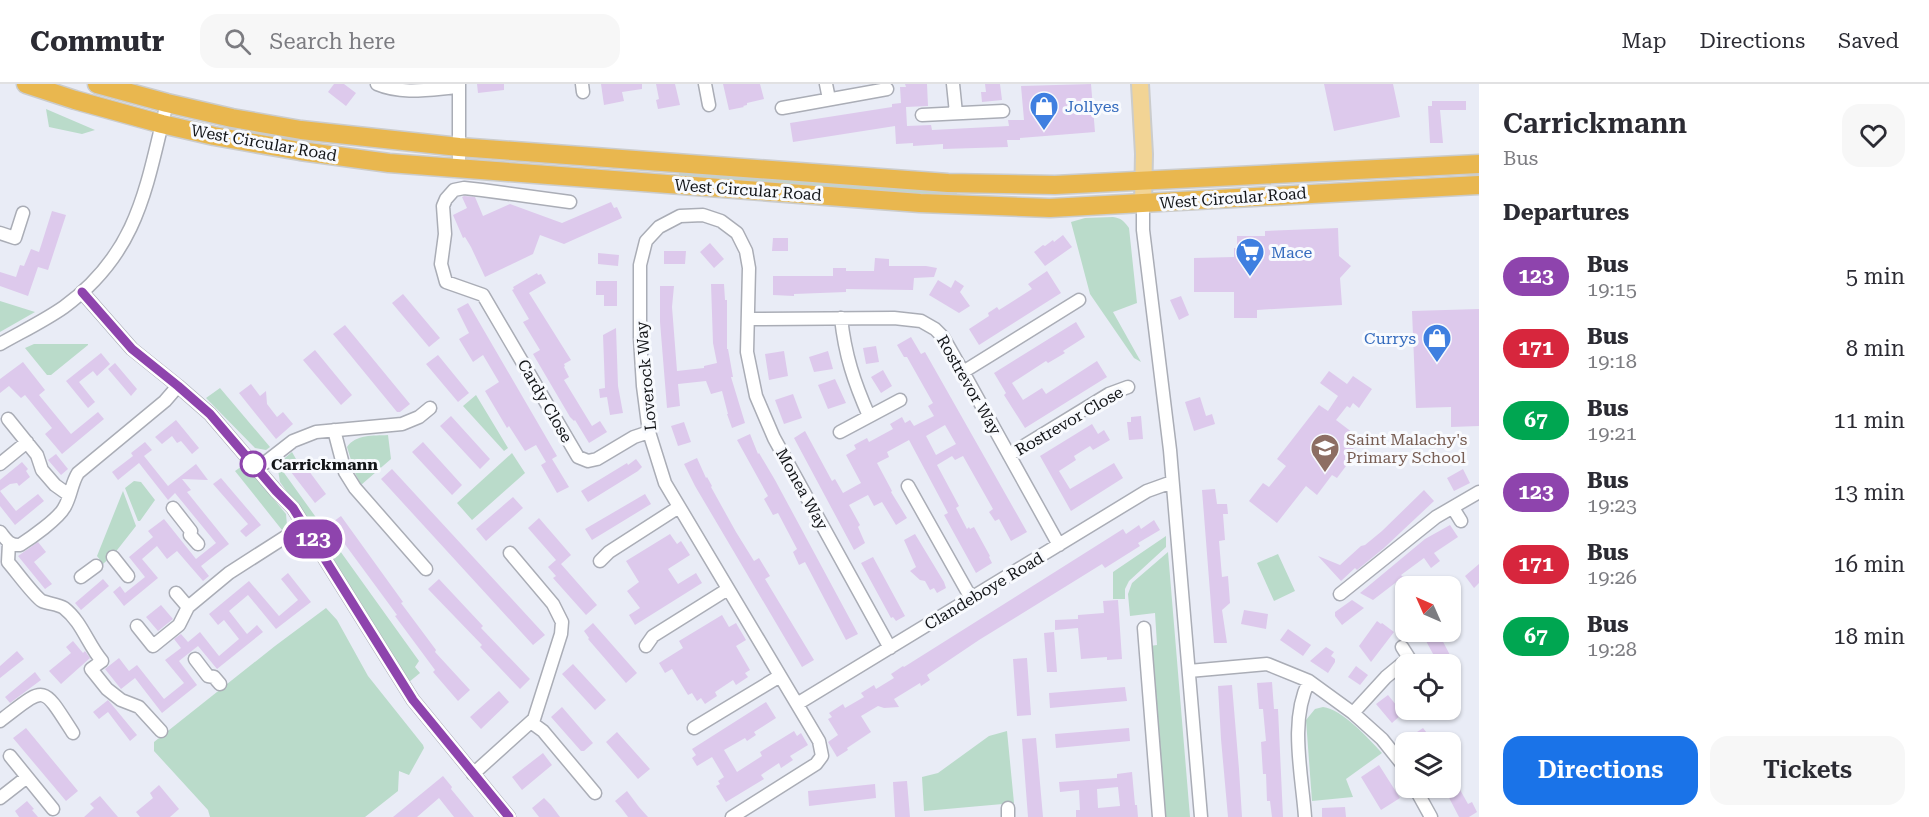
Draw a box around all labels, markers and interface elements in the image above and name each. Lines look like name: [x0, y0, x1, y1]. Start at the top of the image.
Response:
search box: [200, 14, 620, 68]
text: Commutr: [30, 25, 164, 58]
icon: search: [221, 25, 254, 58]
text: Search here: [269, 29, 395, 54]
text: Map: [1622, 29, 1666, 53]
text: Directions: [1699, 29, 1805, 53]
text: Saved: [1838, 29, 1899, 53]
shop icon: Jollyes: [1028, 90, 1060, 132]
place label: Jollyes: [1065, 97, 1119, 116]
button: heart: [1842, 104, 1905, 167]
text: Carrickmann: [1503, 107, 1687, 140]
street label: West Circular Road: [190, 121, 338, 165]
text: Bus: [1503, 146, 1538, 170]
street label: West Circular Road: [674, 175, 822, 205]
street label: West Circular Road: [1159, 183, 1307, 213]
text: Departures: [1503, 200, 1629, 225]
supermarket icon: Mace: [1234, 236, 1266, 278]
place label: Mace: [1271, 243, 1313, 262]
text: Bus: [1587, 252, 1629, 277]
text: 123: [1518, 264, 1554, 288]
text: 5 min: [1846, 264, 1905, 289]
text: 19:15: [1587, 277, 1637, 301]
street label: Loverock Way: [632, 320, 660, 432]
shop icon: Currys: [1421, 322, 1453, 364]
text: Bus: [1587, 324, 1629, 349]
place label: Currys: [1364, 329, 1416, 348]
street label: Rostrevor Way: [933, 332, 1005, 439]
text: 171: [1518, 336, 1554, 360]
text: 8 min: [1846, 336, 1905, 361]
text: 19:18: [1587, 349, 1637, 373]
street label: Cardy Close: [514, 356, 577, 446]
street label: Rostrevor Close: [1012, 382, 1126, 460]
text: Bus: [1587, 396, 1629, 421]
text: 67: [1524, 408, 1548, 432]
text: 11 min: [1834, 408, 1905, 433]
text: 19:21: [1587, 421, 1637, 445]
place label: Saint Malachy's Primary School: [1346, 430, 1468, 467]
school or university icon: Saint Malachy's Primary School: [1309, 432, 1341, 474]
street label: Monea Way: [772, 445, 832, 533]
marker: Carrickmann: [240, 451, 266, 477]
place label: Carrickmann: [271, 455, 378, 474]
text: Bus: [1587, 468, 1629, 493]
text: 123: [1518, 480, 1554, 504]
text: 13 min: [1834, 480, 1905, 505]
text: 19:23: [1587, 493, 1637, 517]
line badge: 123: [278, 520, 348, 558]
text: 123: [295, 527, 331, 551]
text: Bus: [1587, 540, 1629, 565]
street label: Clandeboye Road: [921, 548, 1047, 634]
text: 171: [1518, 552, 1554, 576]
text: 16 min: [1834, 552, 1905, 577]
text: 19:26: [1587, 565, 1637, 589]
north arrow: [1395, 576, 1461, 642]
map controls: [1395, 576, 1461, 798]
text: Bus: [1587, 612, 1629, 637]
text: 67: [1524, 624, 1548, 648]
text: 18 min: [1834, 624, 1905, 649]
text: 19:28: [1587, 637, 1637, 661]
button: locate: [1395, 654, 1461, 720]
button: layers: [1395, 732, 1461, 798]
button: Directions: [1503, 736, 1698, 805]
button: Tickets: [1710, 736, 1905, 805]

